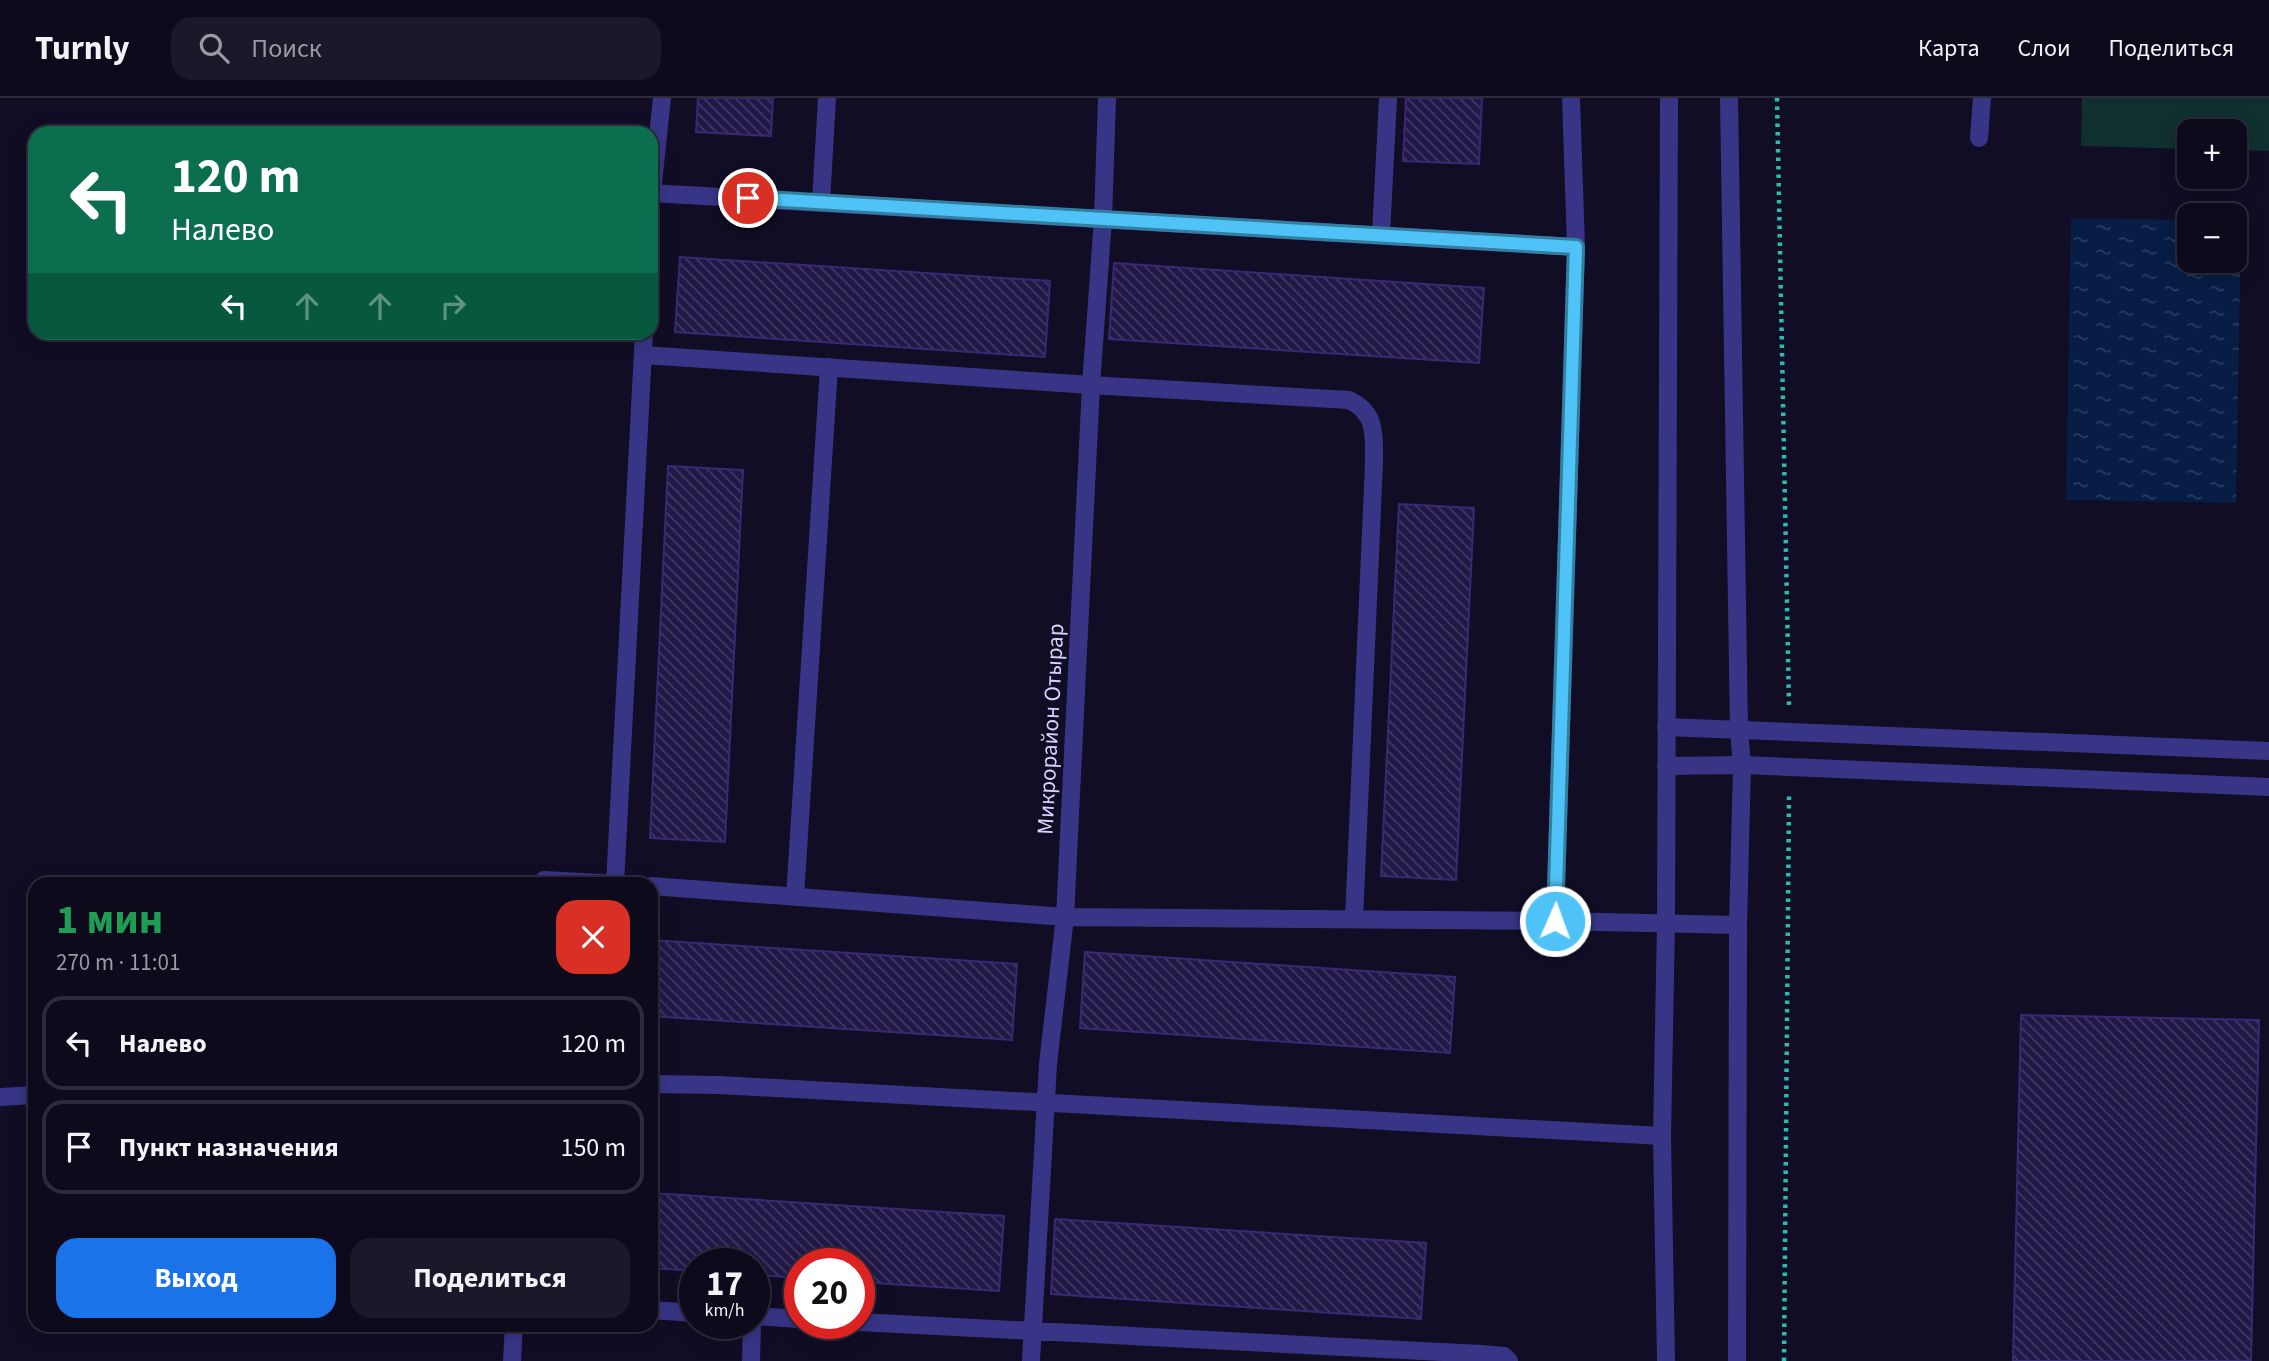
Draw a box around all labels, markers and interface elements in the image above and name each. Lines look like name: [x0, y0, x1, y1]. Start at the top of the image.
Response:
search box: [171, 17, 661, 80]
text: Turnly: [35, 25, 129, 72]
icon: search: [195, 29, 233, 67]
text: Поиск: [251, 30, 322, 67]
text: Карта: [1918, 31, 1980, 66]
text: Слои: [2018, 31, 2071, 66]
text: Поделиться: [2109, 31, 2234, 66]
map controls: [2177, 119, 2247, 273]
button: +: [2177, 119, 2247, 189]
text: 120 m: [171, 142, 300, 212]
icon: left: [56, 154, 147, 245]
pin: [718, 168, 778, 228]
icon: arrive: [729, 179, 767, 217]
button: −: [2177, 203, 2247, 273]
text: Налево: [171, 207, 274, 253]
icon: left: [215, 287, 253, 325]
icon: ahead: [288, 287, 326, 325]
icon: ahead: [361, 287, 399, 325]
icon: right: [434, 287, 472, 325]
street label: Микрорайон Отырар: [1028, 623, 1073, 836]
position arrow: [1518, 884, 1592, 958]
text: 1 мин: [56, 890, 163, 950]
button: close: [556, 900, 630, 974]
text: 270 m · 11:01: [56, 946, 180, 979]
icon: left: [60, 1024, 98, 1062]
text: Налево: [119, 1025, 207, 1062]
text: 120 m: [560, 1025, 626, 1062]
icon: arrive: [60, 1128, 98, 1166]
text: Пункт назначения: [119, 1129, 339, 1166]
text: 150 m: [560, 1129, 626, 1166]
button: Выход: [56, 1238, 336, 1318]
button: Поделиться: [350, 1238, 630, 1318]
speed limit sign: 20: [784, 1248, 875, 1339]
text: 17: [706, 1259, 743, 1309]
text: km/h: [705, 1298, 744, 1323]

